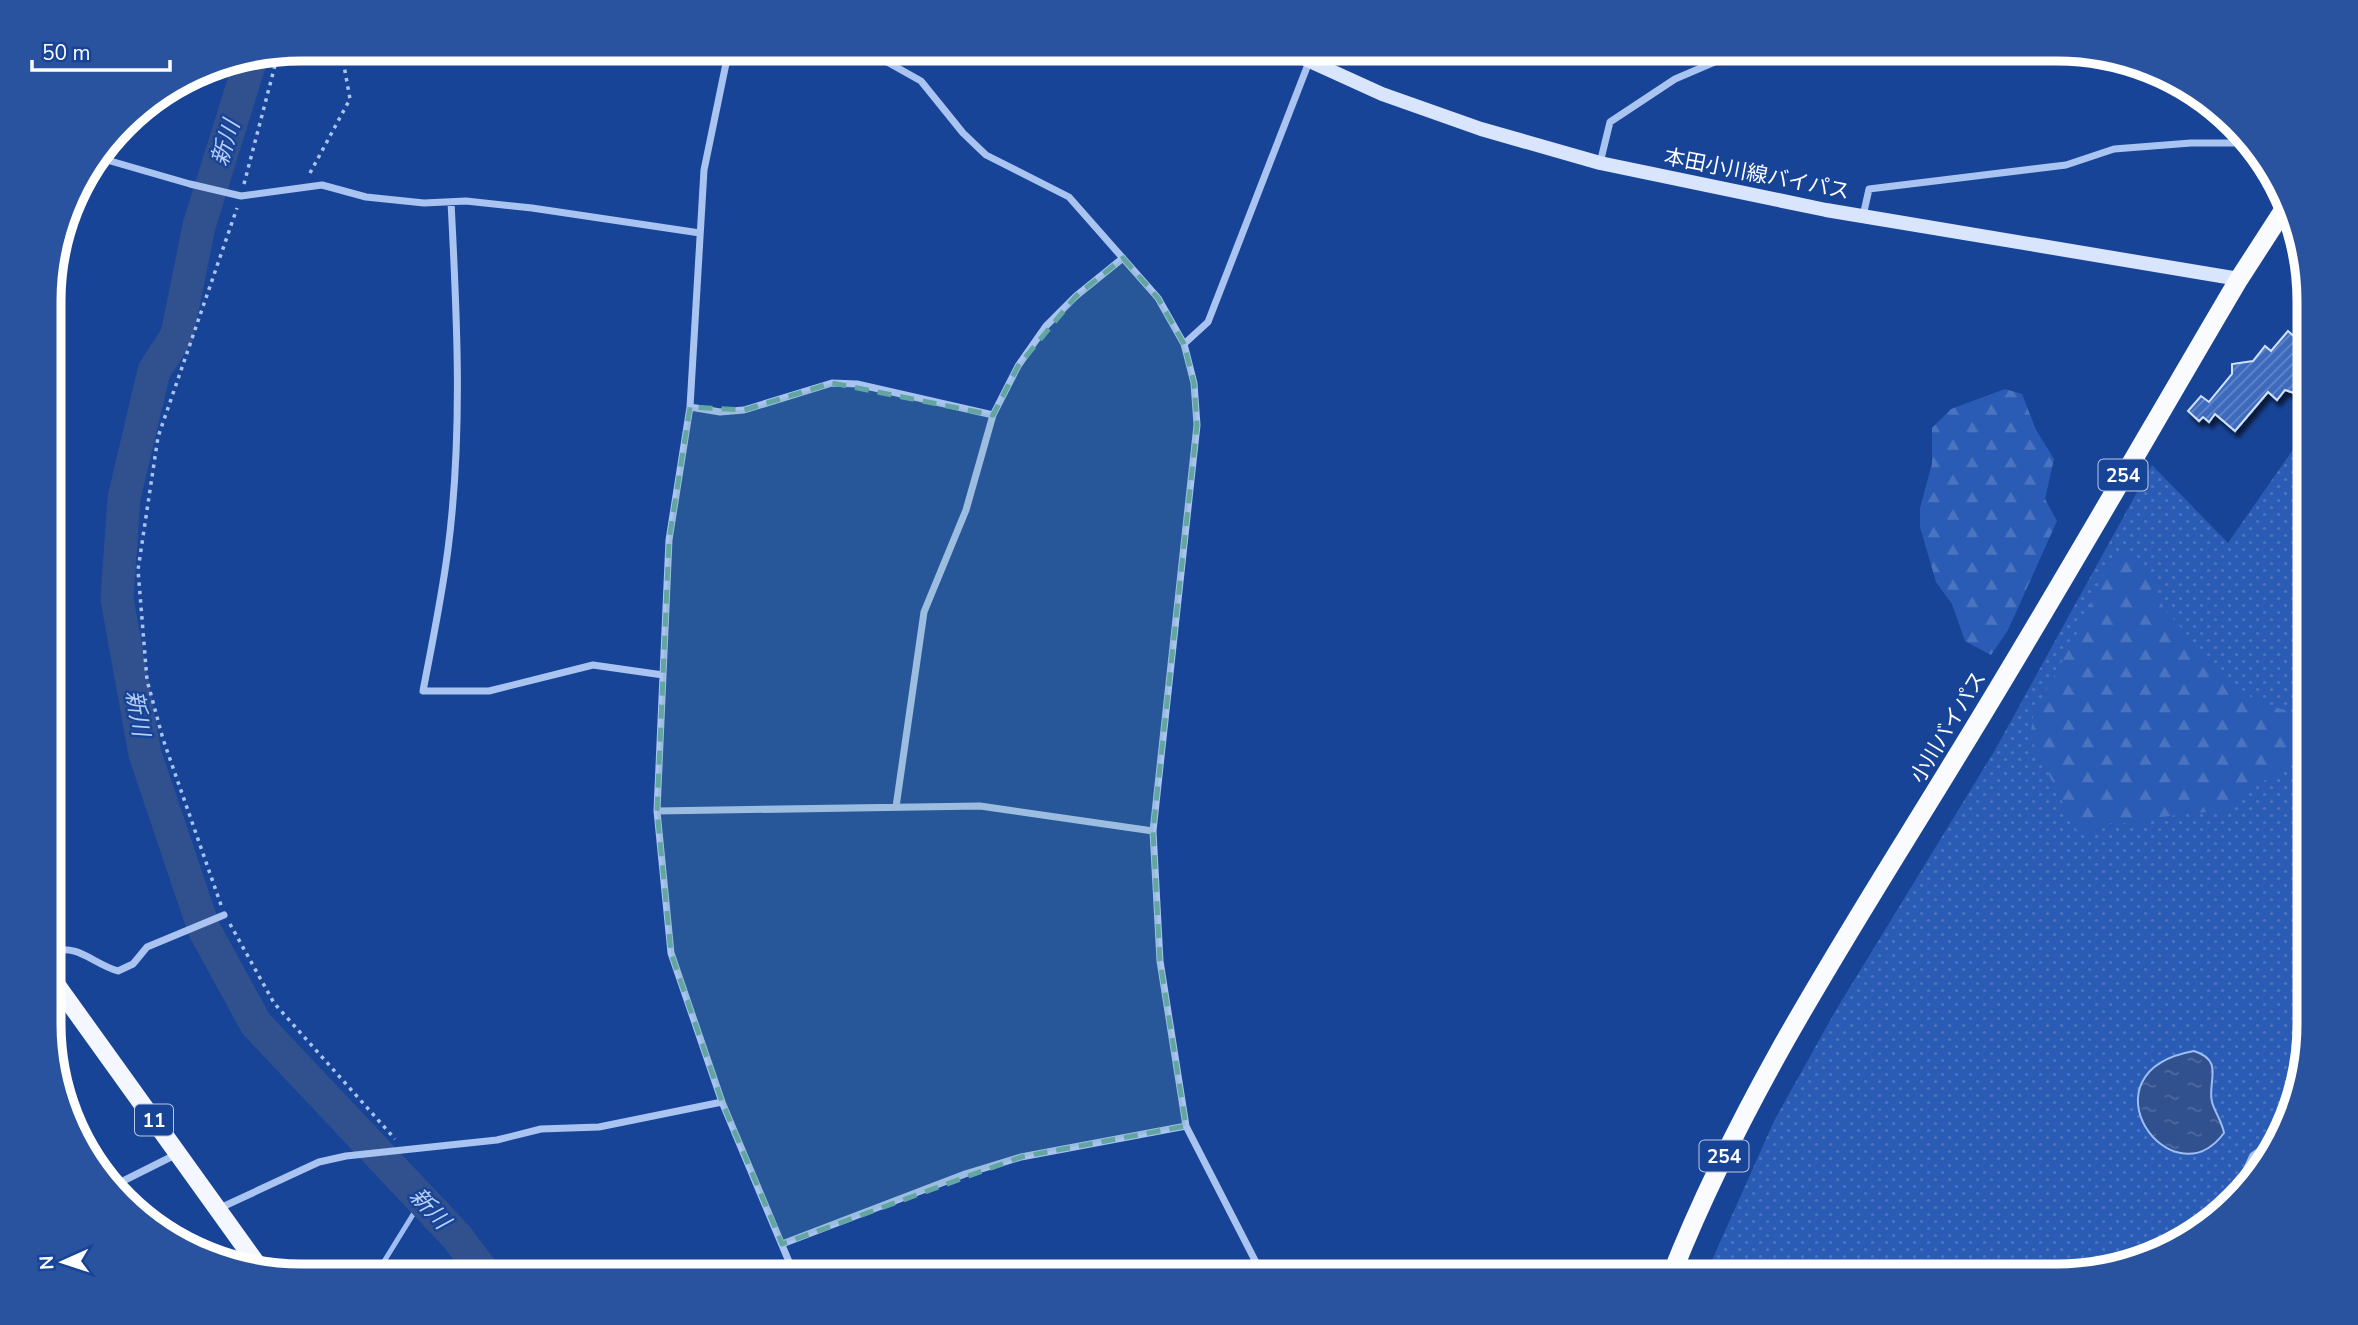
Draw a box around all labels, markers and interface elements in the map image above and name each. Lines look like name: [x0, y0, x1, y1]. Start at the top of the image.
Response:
scale bar: [32, 28, 170, 72]
text: 50 m: [42, 39, 91, 67]
water label: 新川: [204, 114, 248, 170]
street label: 本田小川線バイパス: [1662, 142, 1852, 206]
road number: 254: [2098, 460, 2148, 490]
street label: 小川バイパス: [1904, 666, 1992, 788]
water label: 新川: [118, 688, 157, 741]
road number: 11: [135, 1104, 173, 1136]
road number: 254: [1700, 1140, 1748, 1172]
water label: 新川: [403, 1181, 459, 1238]
north arrow: [28, 1227, 98, 1297]
text: N: [34, 1255, 60, 1271]

